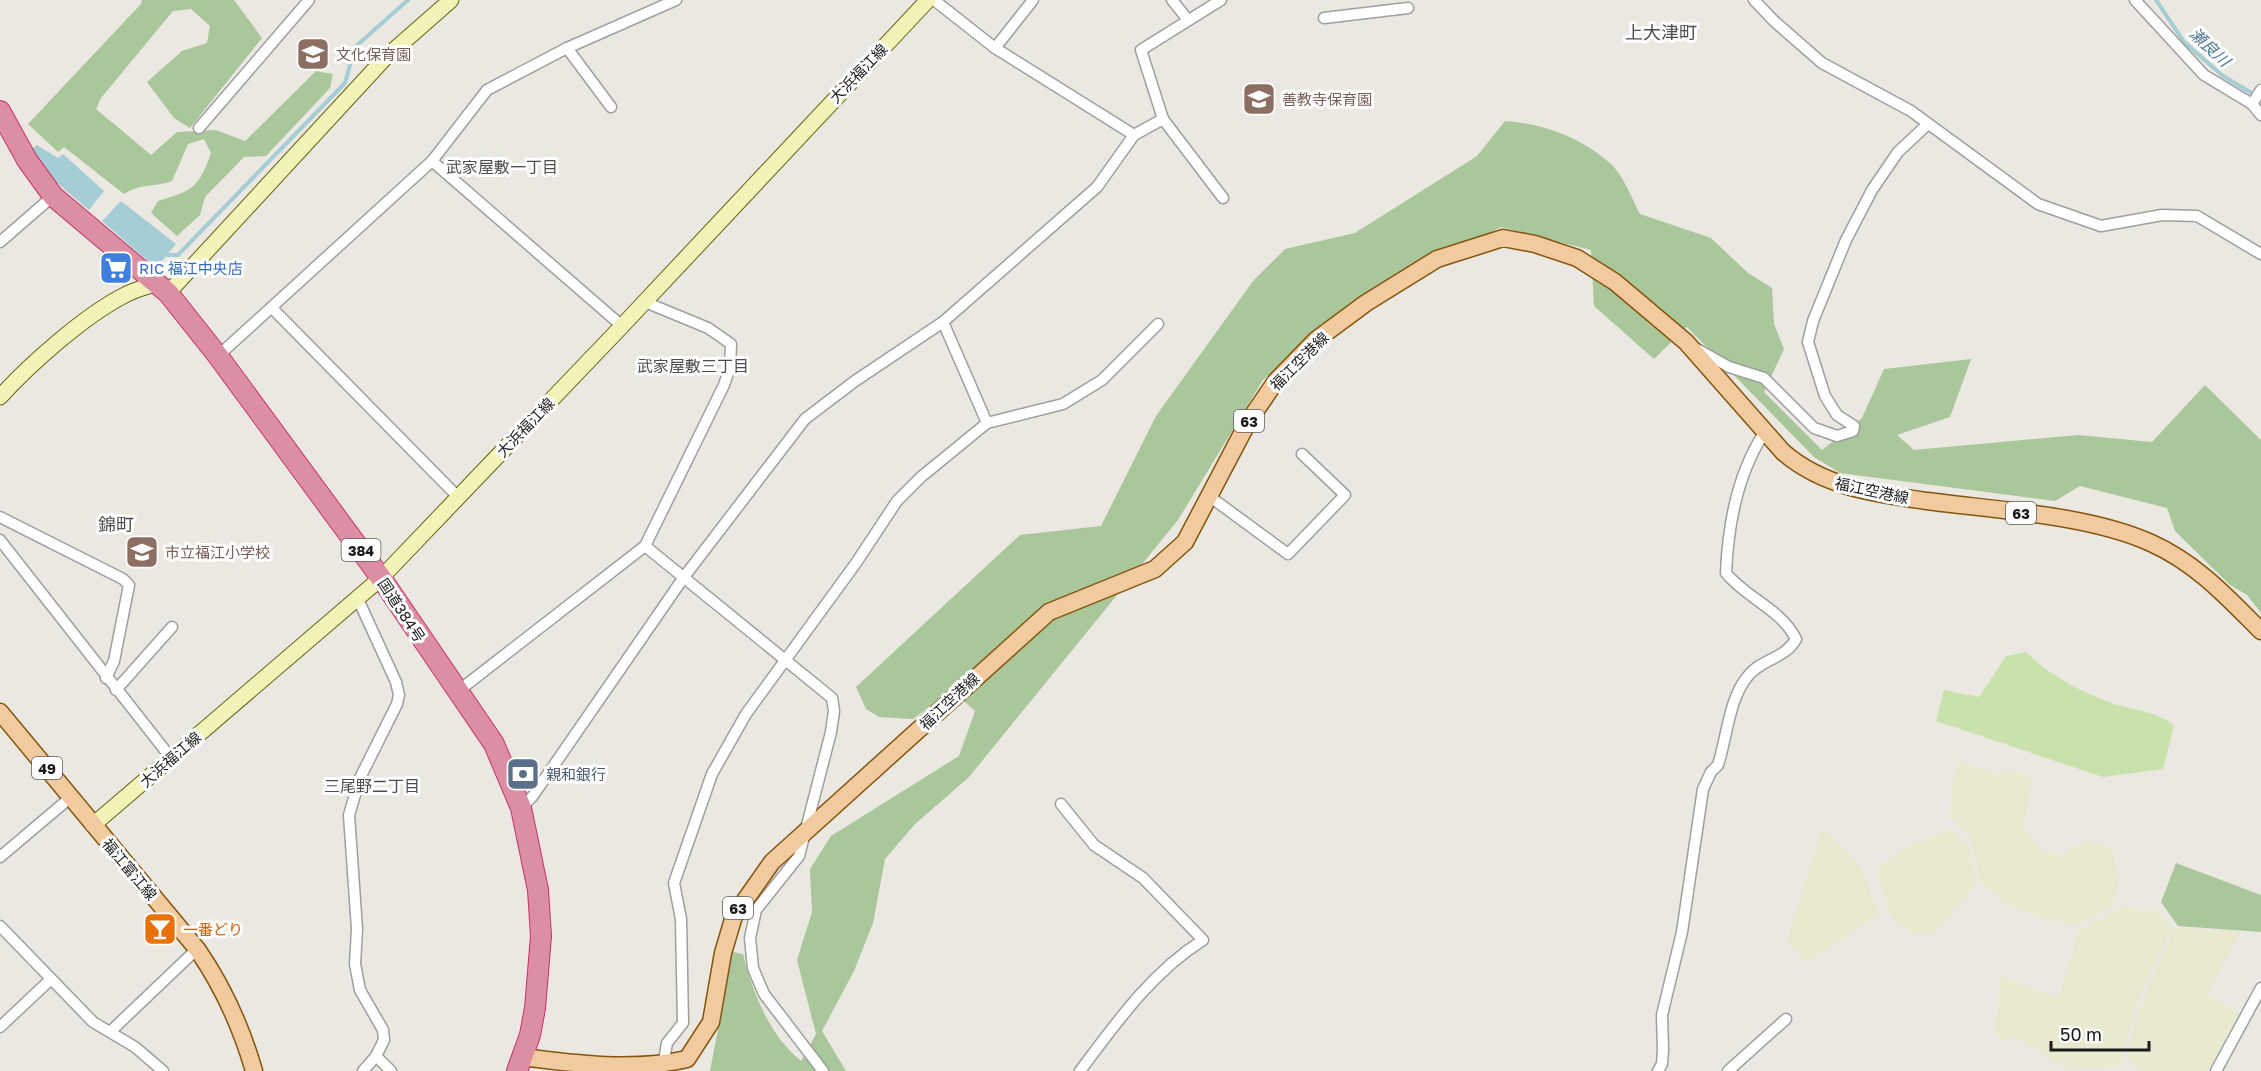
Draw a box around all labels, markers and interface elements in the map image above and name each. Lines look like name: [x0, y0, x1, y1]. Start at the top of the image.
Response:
district label: 上大津町: [1625, 21, 1697, 43]
water label: 瀬良川: [2186, 23, 2236, 72]
school or university icon: 文化保育園: [295, 36, 331, 72]
street label: 大浜福江線: [825, 40, 891, 106]
place label: 文化保育園: [336, 45, 411, 63]
school or university icon: 善教寺保育園: [1241, 81, 1277, 117]
place label: 善教寺保育園: [1282, 90, 1372, 108]
district label: 武家屋敷一丁目: [446, 157, 558, 177]
supermarket icon: RIC 福江中央店: [98, 250, 134, 286]
place label: RIC 福江中央店: [139, 259, 243, 277]
street label: 福江空港線: [1266, 328, 1332, 394]
district label: 武家屋敷三丁目: [637, 356, 749, 376]
street label: 大浜福江線: [492, 394, 558, 460]
road number: 63: [1234, 410, 1264, 432]
street label: 福江空港線: [1833, 473, 1911, 507]
road number: 63: [2006, 502, 2036, 524]
district label: 錦町: [98, 513, 134, 535]
school or university icon: 市立福江小学校: [124, 534, 160, 570]
road number: 384: [342, 539, 380, 561]
place label: 市立福江小学校: [165, 543, 270, 561]
street label: 国道384号: [375, 575, 429, 645]
street label: 福江空港線: [915, 669, 983, 733]
street label: 大浜福江線: [136, 728, 204, 790]
bank icon: 親和銀行: [505, 756, 541, 792]
road number: 49: [32, 757, 62, 779]
place label: 親和銀行: [546, 765, 606, 783]
district label: 三尾野二丁目: [324, 776, 420, 796]
street label: 福江富江線: [99, 834, 161, 904]
road number: 63: [723, 897, 753, 919]
bar icon: 一番どり: [142, 911, 178, 947]
place label: 一番どり: [183, 920, 243, 938]
scale bar: [2051, 1014, 2148, 1052]
text: 50 m: [2060, 1023, 2102, 1045]

